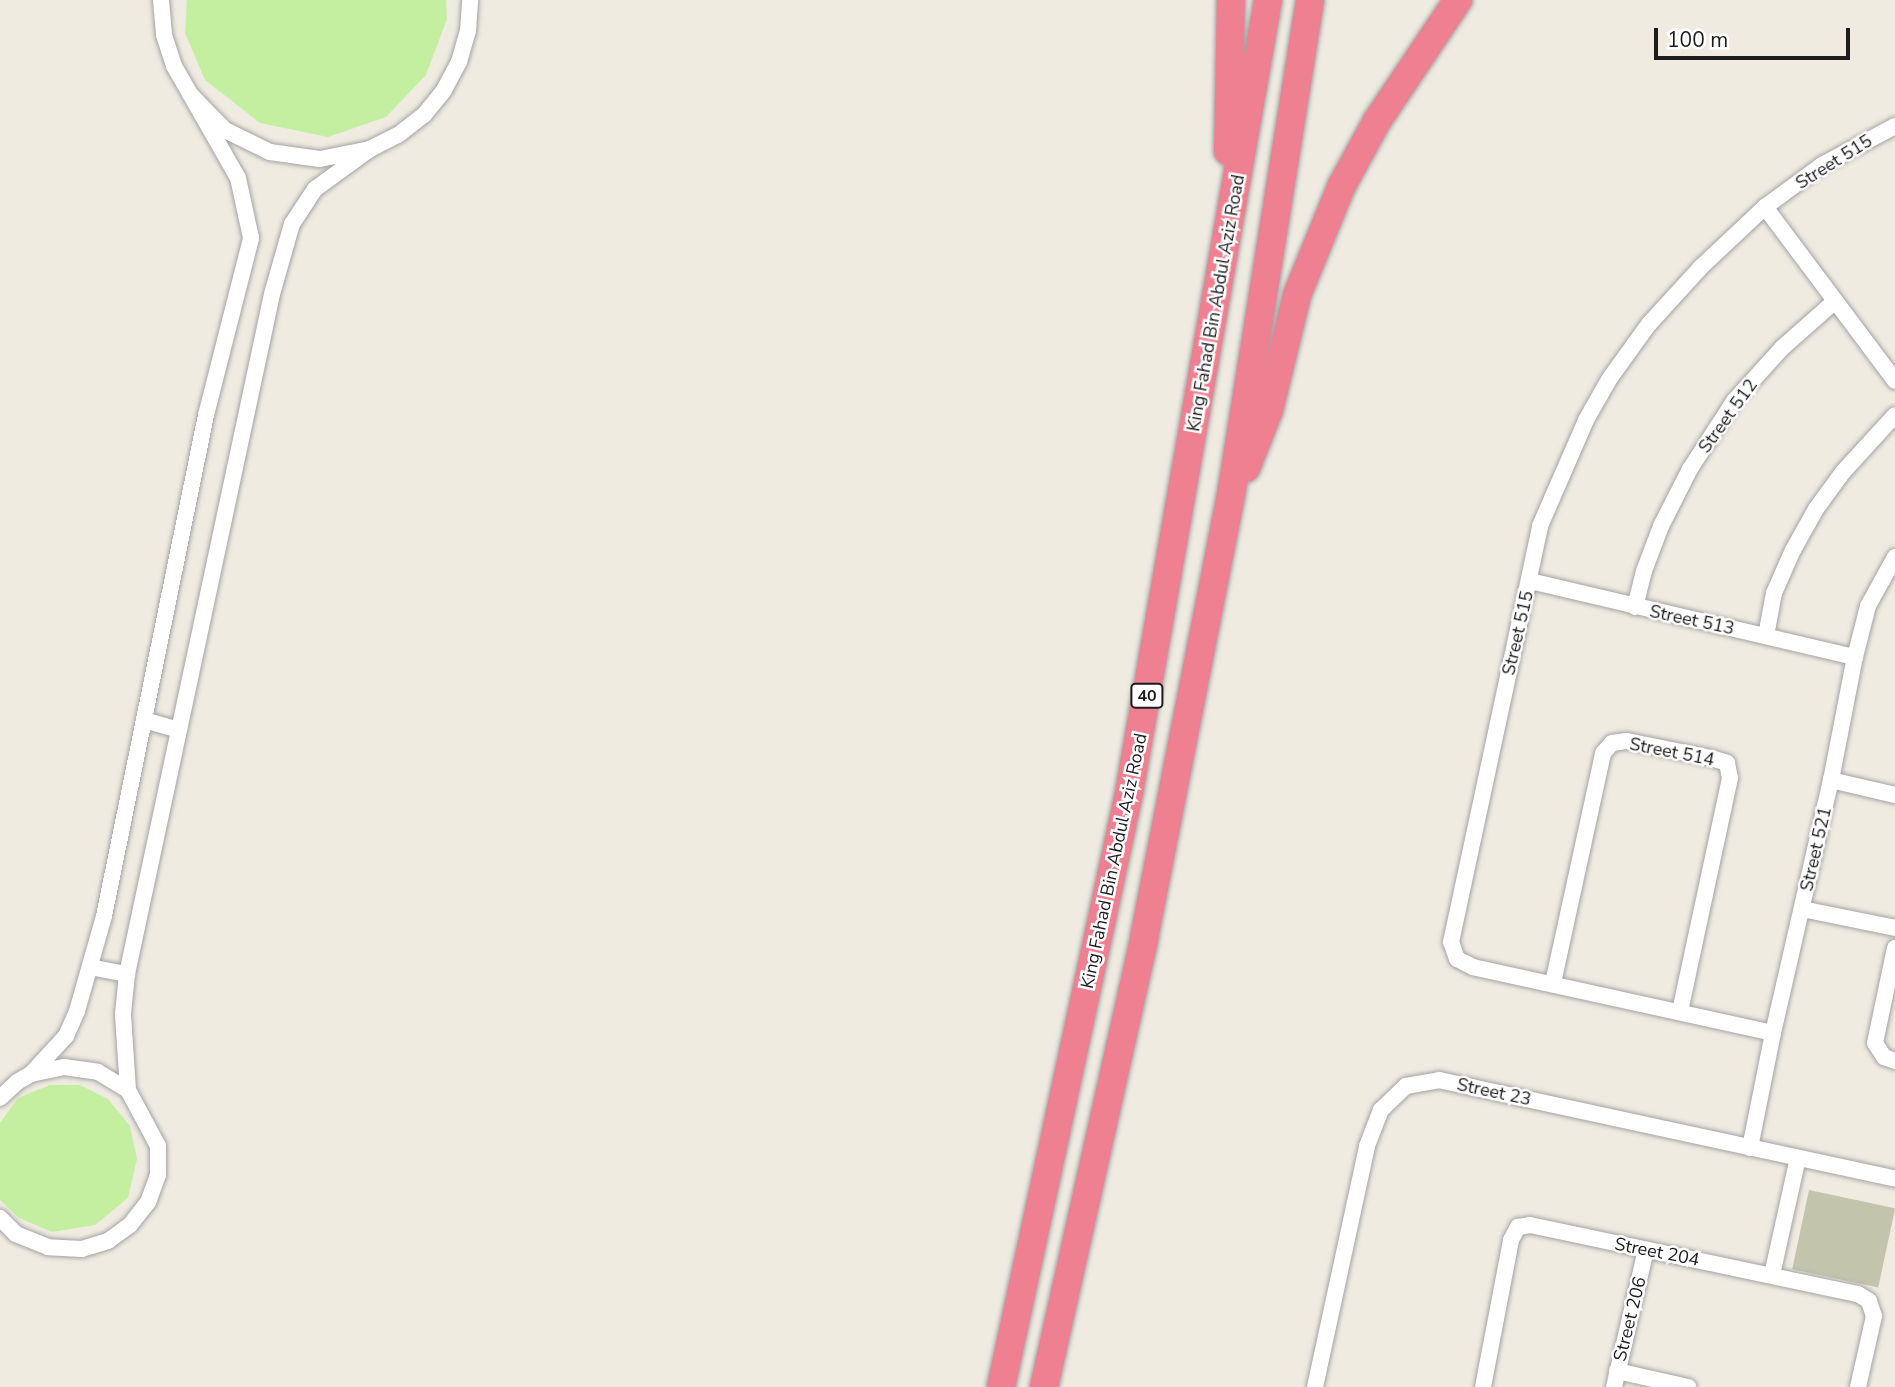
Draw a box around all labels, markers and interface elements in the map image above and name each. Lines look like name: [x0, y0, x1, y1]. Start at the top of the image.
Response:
scale bar: [1657, 14, 1853, 58]
text: 100 m: [1667, 26, 1728, 54]
street label: Street 515: [1792, 130, 1876, 194]
street label: King Fahad Bin Abdul Aziz Road: [1183, 173, 1249, 433]
street label: Street 512: [1694, 375, 1762, 457]
street label: Street 515: [1498, 589, 1538, 677]
street label: Street 513: [1648, 600, 1736, 640]
road number: 40: [1130, 684, 1164, 708]
street label: King Fahad Bin Abdul Aziz Road: [1076, 731, 1152, 991]
street label: Street 514: [1628, 733, 1716, 771]
street label: Street 521: [1796, 805, 1836, 893]
street label: Street 23: [1455, 1074, 1533, 1110]
street label: Street 204: [1613, 1233, 1701, 1271]
street label: Street 206: [1609, 1275, 1651, 1363]

